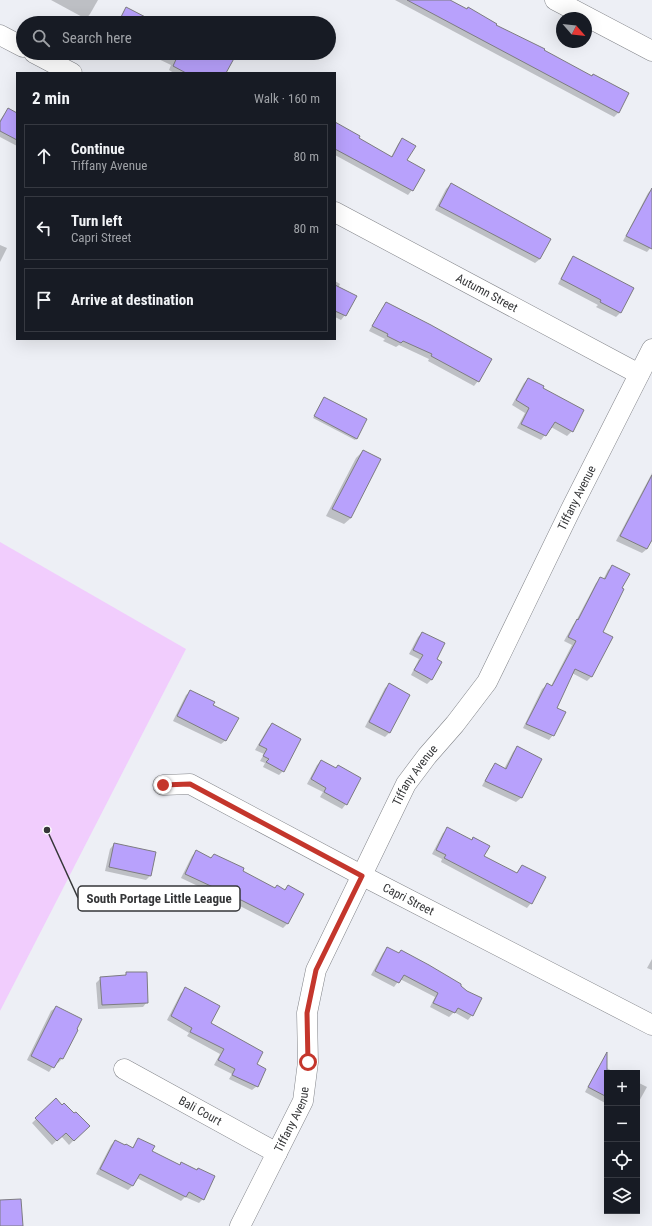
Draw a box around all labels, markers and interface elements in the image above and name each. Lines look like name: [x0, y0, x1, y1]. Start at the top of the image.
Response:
north arrow: [556, 12, 592, 48]
search box: [16, 16, 336, 60]
icon: search: [30, 27, 52, 49]
text: Search here: [62, 29, 132, 47]
text: 2 min: [32, 88, 70, 108]
text: Walk · 160 m: [254, 91, 320, 106]
text: Continue: [71, 140, 125, 158]
icon: ahead: [33, 145, 55, 167]
text: 80 m: [293, 149, 319, 164]
text: Tiffany Avenue: [71, 158, 147, 173]
text: Turn left: [71, 212, 122, 230]
icon: left: [33, 217, 55, 239]
text: 80 m: [293, 221, 319, 236]
text: Capri Street: [71, 230, 131, 245]
street label: Autumn Street: [454, 271, 520, 315]
icon: arrive: [33, 289, 55, 311]
text: Arrive at destination: [71, 291, 194, 309]
street label: Tiffany Avenue: [555, 463, 599, 533]
street label: Tiffany Avenue: [390, 742, 441, 808]
route end: [154, 776, 172, 794]
street label: Capri Street: [380, 880, 437, 919]
callout: South Portage Little League: [78, 886, 240, 911]
text: South Portage Little League: [86, 891, 232, 906]
route start: [299, 1053, 317, 1071]
map controls: [604, 1070, 640, 1214]
button: +: [604, 1070, 640, 1106]
street label: Tiffany Avenue: [271, 1086, 312, 1154]
street label: Bali Court: [176, 1093, 225, 1128]
button: −: [604, 1106, 640, 1142]
button: locate: [604, 1142, 640, 1178]
button: layers: [604, 1178, 640, 1214]

